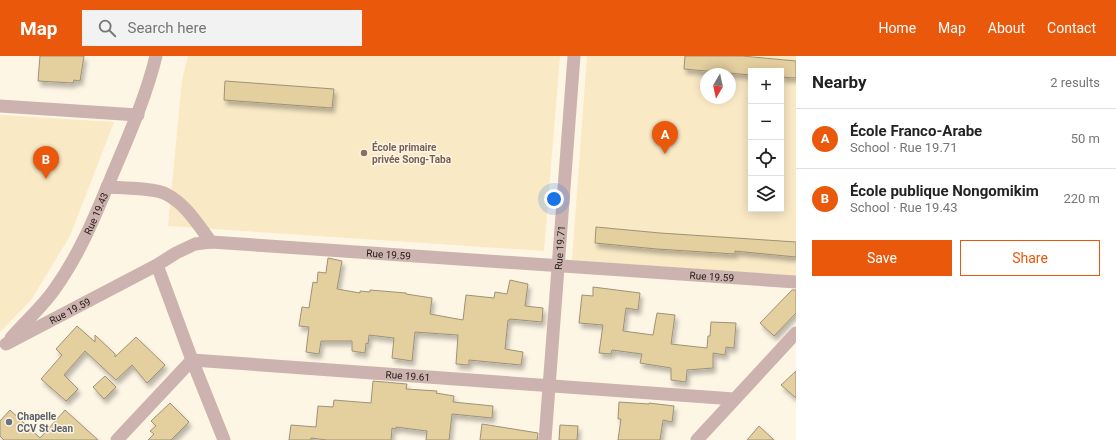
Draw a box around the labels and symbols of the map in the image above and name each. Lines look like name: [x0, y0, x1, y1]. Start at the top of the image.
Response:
north arrow: [700, 68, 736, 104]
pin: A: [652, 121, 678, 154]
place label: École primaire privée Song-Taba: [372, 141, 452, 165]
pin: B: [33, 146, 59, 179]
marker: École primaire privée Song-Taba: [359, 148, 369, 158]
your location: [544, 189, 564, 209]
street label: Rue 19.43: [82, 191, 110, 236]
street label: Rue 19.71: [553, 225, 567, 270]
street label: Rue 19.59: [366, 248, 411, 262]
street label: Rue 19.59: [689, 270, 734, 284]
street label: Rue 19.59: [48, 296, 92, 326]
street label: Rue 19.61: [385, 369, 430, 383]
place label: Chapelle CCV St Jean: [17, 411, 73, 434]
marker: Chapelle CCV St Jean: [4, 417, 14, 427]

